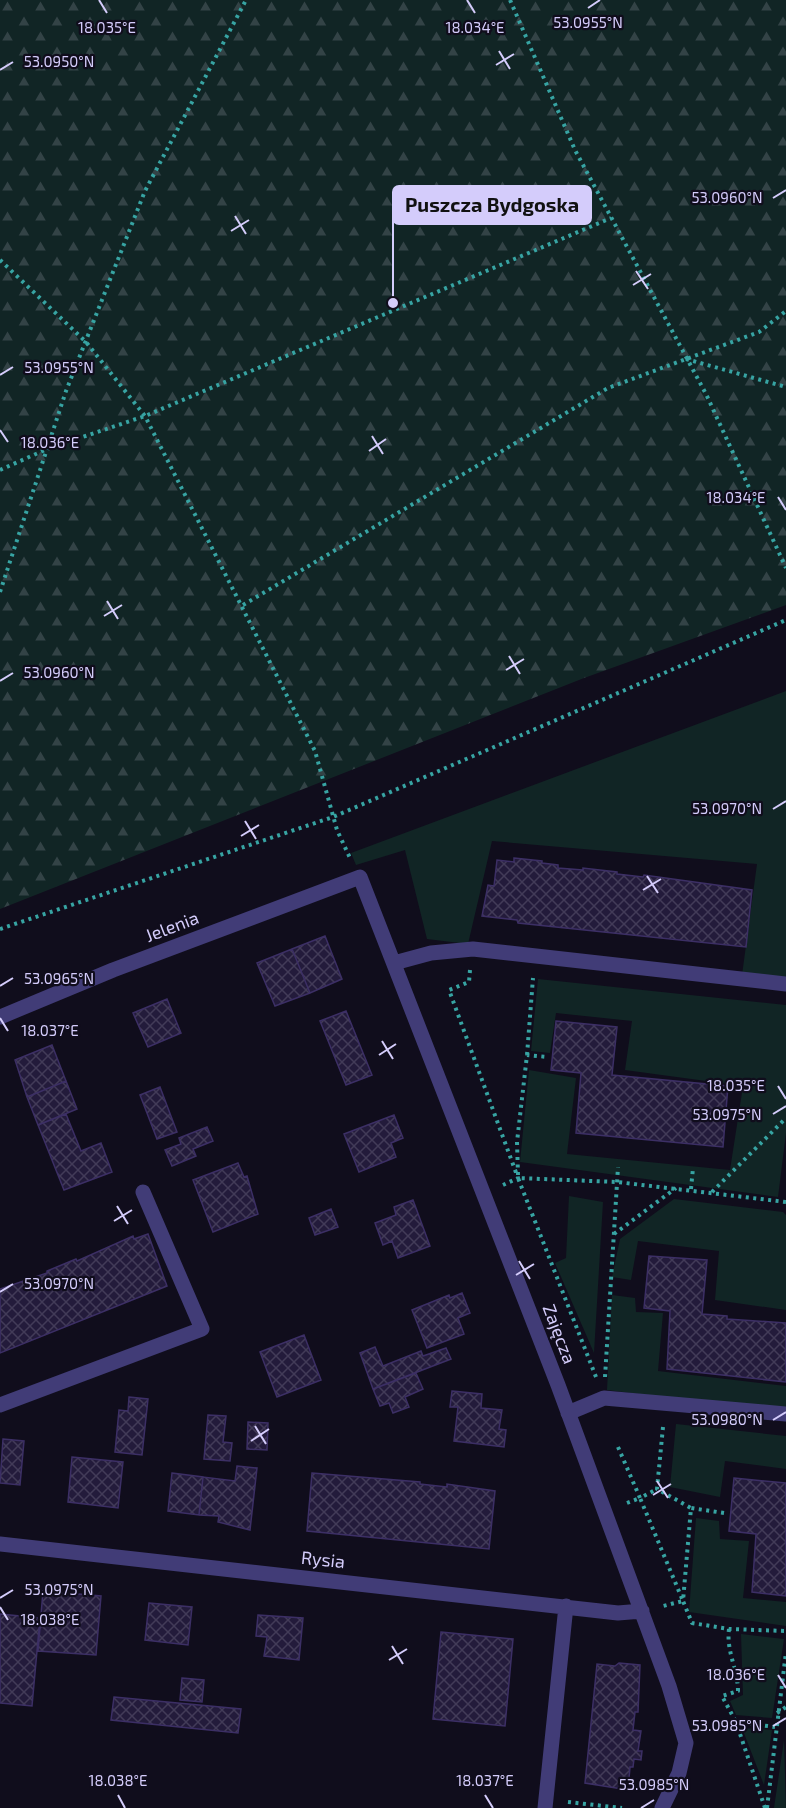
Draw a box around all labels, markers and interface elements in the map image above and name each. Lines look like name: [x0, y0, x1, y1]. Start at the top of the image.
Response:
text: 53.0955°N: [553, 13, 623, 31]
text: 18.035°E: [78, 18, 136, 36]
text: 18.034°E: [446, 18, 504, 36]
text: 53.0950°N: [24, 52, 94, 70]
callout: Puszcza Bydgoska: [393, 186, 591, 224]
text: 53.0960°N: [691, 188, 763, 206]
text: Puszcza Bydgoska: [405, 192, 579, 217]
text: 53.0955°N: [24, 358, 94, 376]
text: 18.036°E: [21, 433, 79, 451]
text: 18.034°E: [707, 488, 765, 506]
text: 53.0960°N: [23, 663, 95, 681]
text: 53.0970°N: [692, 799, 762, 817]
street label: Jelenia: [142, 906, 202, 946]
text: 53.0965°N: [24, 969, 94, 987]
text: 18.037°E: [21, 1021, 79, 1039]
text: 18.035°E: [707, 1076, 765, 1094]
text: 53.0975°N: [692, 1105, 762, 1123]
text: 53.0970°N: [24, 1274, 94, 1292]
street label: Zajęcza: [539, 1301, 581, 1367]
text: 53.0980°N: [691, 1410, 763, 1428]
street label: Rysia: [300, 1546, 346, 1572]
text: 53.0975°N: [24, 1580, 94, 1598]
text: 18.038°E: [21, 1610, 79, 1628]
text: 18.036°E: [707, 1665, 765, 1683]
text: 53.0985°N: [692, 1716, 762, 1734]
text: 18.038°E: [89, 1771, 147, 1789]
text: 18.037°E: [456, 1771, 514, 1789]
text: 53.0985°N: [619, 1775, 689, 1793]

